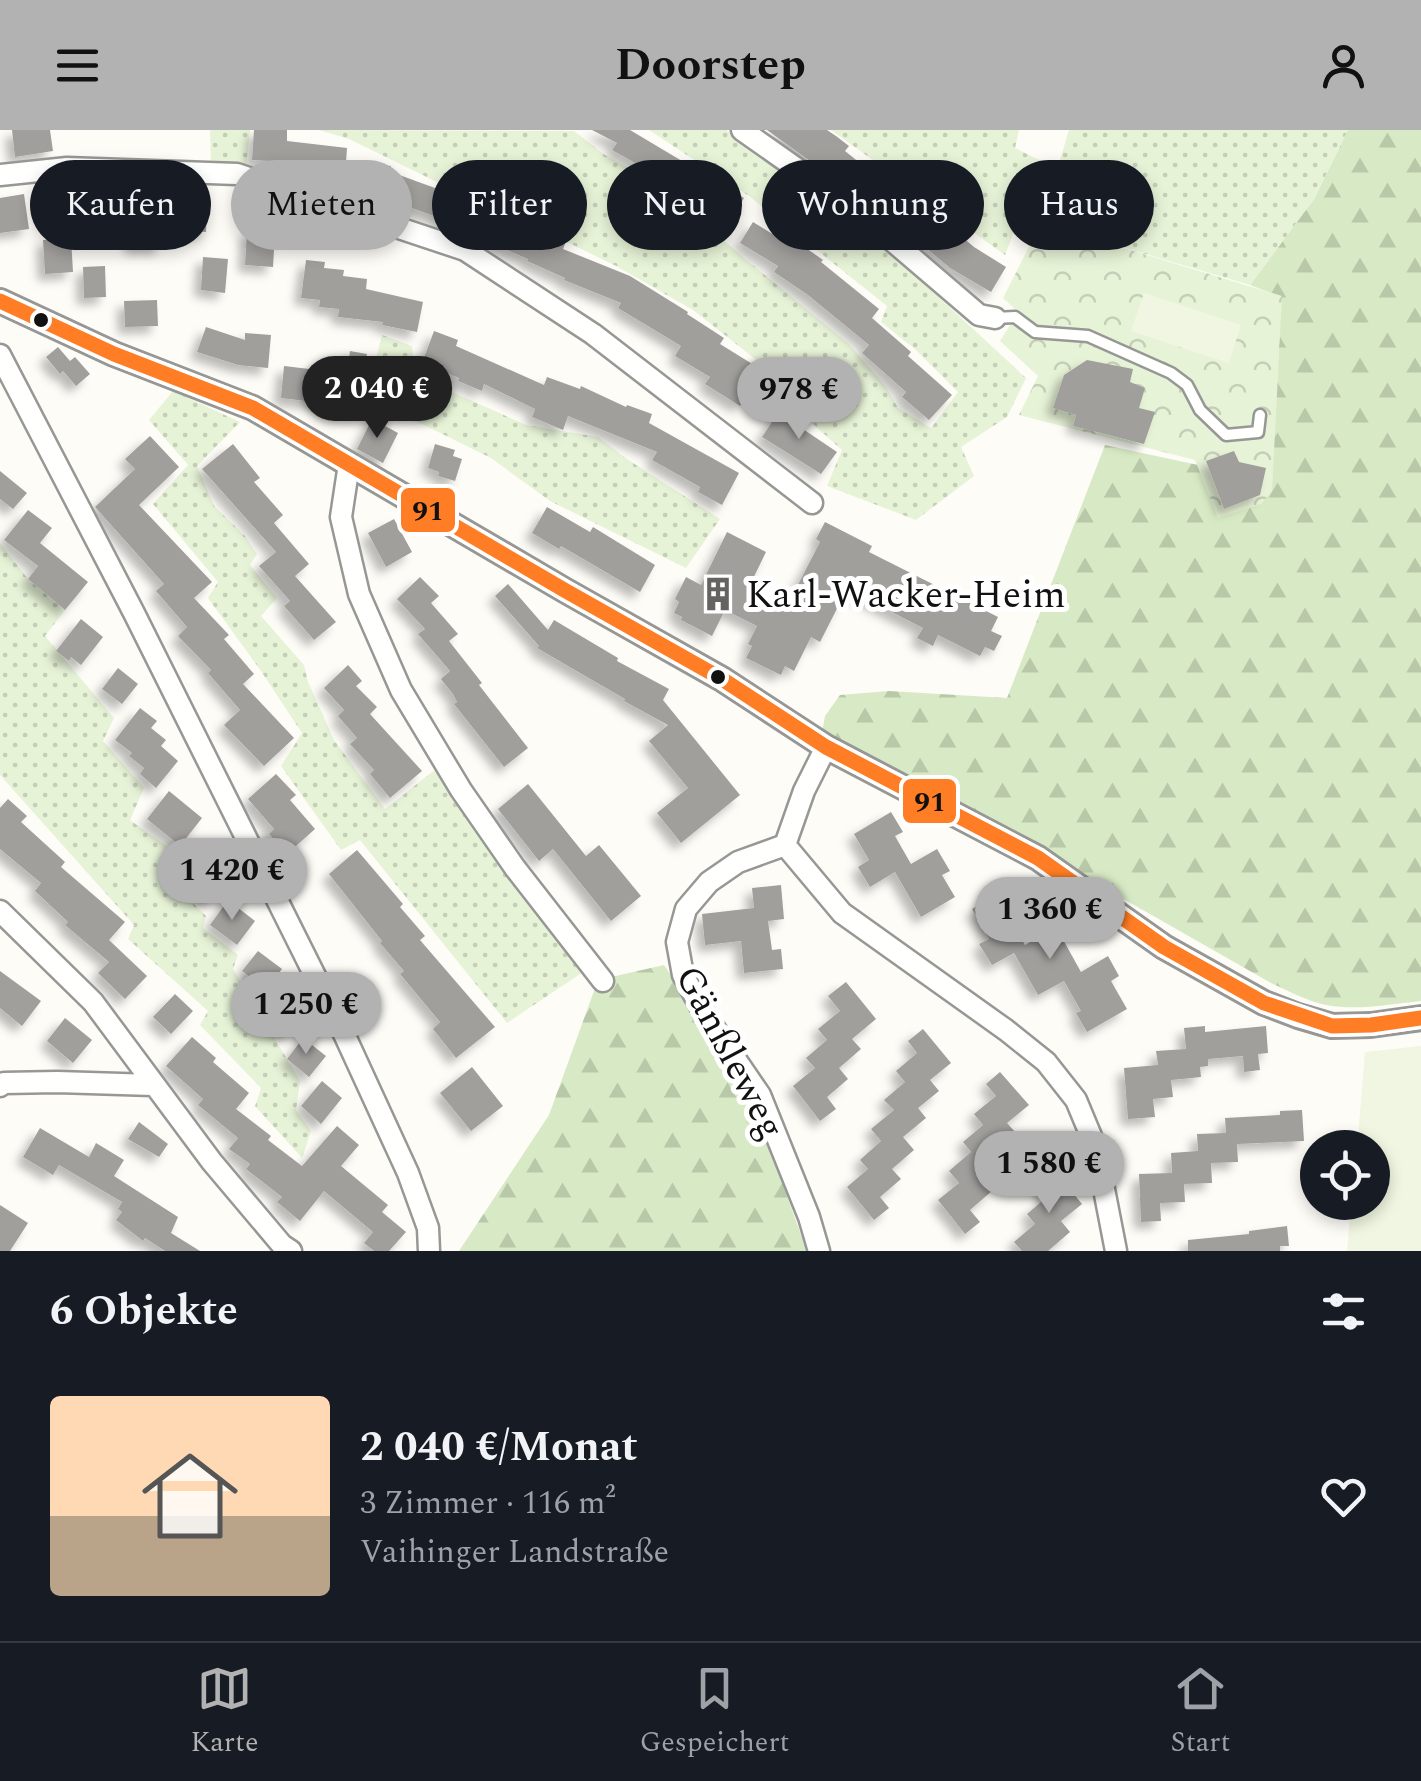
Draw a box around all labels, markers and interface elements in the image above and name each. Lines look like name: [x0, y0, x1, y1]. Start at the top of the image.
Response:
text: Doorstep: [615, 31, 806, 100]
icon: menu: [50, 38, 105, 93]
icon: person: [1316, 38, 1371, 93]
chip: Kaufen: [30, 160, 211, 250]
chip: Mieten: [231, 160, 412, 250]
chip: Filter: [432, 160, 587, 250]
chip: Neu: [607, 160, 742, 250]
chip: Wohnung: [762, 160, 984, 250]
chip: Haus: [1004, 160, 1154, 250]
unlabelled marker: [31, 310, 51, 330]
pin: 2 040 €: [285, 356, 469, 441]
pin: 978 €: [729, 357, 869, 442]
text: 2 040 €: [324, 364, 430, 413]
text: 978 €: [759, 365, 839, 414]
line badge: 91: [399, 486, 457, 534]
text: 91: [412, 490, 444, 533]
place label: Karl-Wacker-Heim: [746, 567, 1066, 625]
building icon: Karl-Wacker-Heim: [699, 575, 737, 613]
unlabelled marker: [708, 667, 728, 687]
line badge: 91: [901, 777, 958, 825]
text: 91: [914, 781, 946, 824]
pin: 1 420 €: [140, 838, 324, 923]
text: 1 420 €: [179, 846, 285, 895]
pin: 1 360 €: [958, 877, 1142, 962]
text: 1 360 €: [997, 885, 1103, 934]
street label: Gänßleweg: [659, 955, 799, 1150]
pin: 1 250 €: [214, 972, 398, 1057]
text: 1 250 €: [253, 980, 359, 1029]
map controls: [1300, 1130, 1390, 1220]
button: locate: [1300, 1130, 1390, 1220]
pin: 1 580 €: [957, 1131, 1141, 1216]
text: 1 580 €: [996, 1139, 1102, 1188]
text: 6 Objekte: [50, 1280, 238, 1343]
icon: filters: [1316, 1284, 1371, 1339]
text: 2 040 €/Monat: [360, 1416, 638, 1479]
icon: home: [130, 1436, 250, 1556]
icon: heart: [1316, 1469, 1371, 1524]
text: 3 Zimmer · 116 m²: [360, 1479, 616, 1528]
text: Vaihinger Landstraße: [360, 1528, 669, 1577]
tab: Karte: [191, 1661, 258, 1764]
tab: Gespeichert: [640, 1661, 789, 1764]
tab: Start: [1171, 1661, 1230, 1764]

